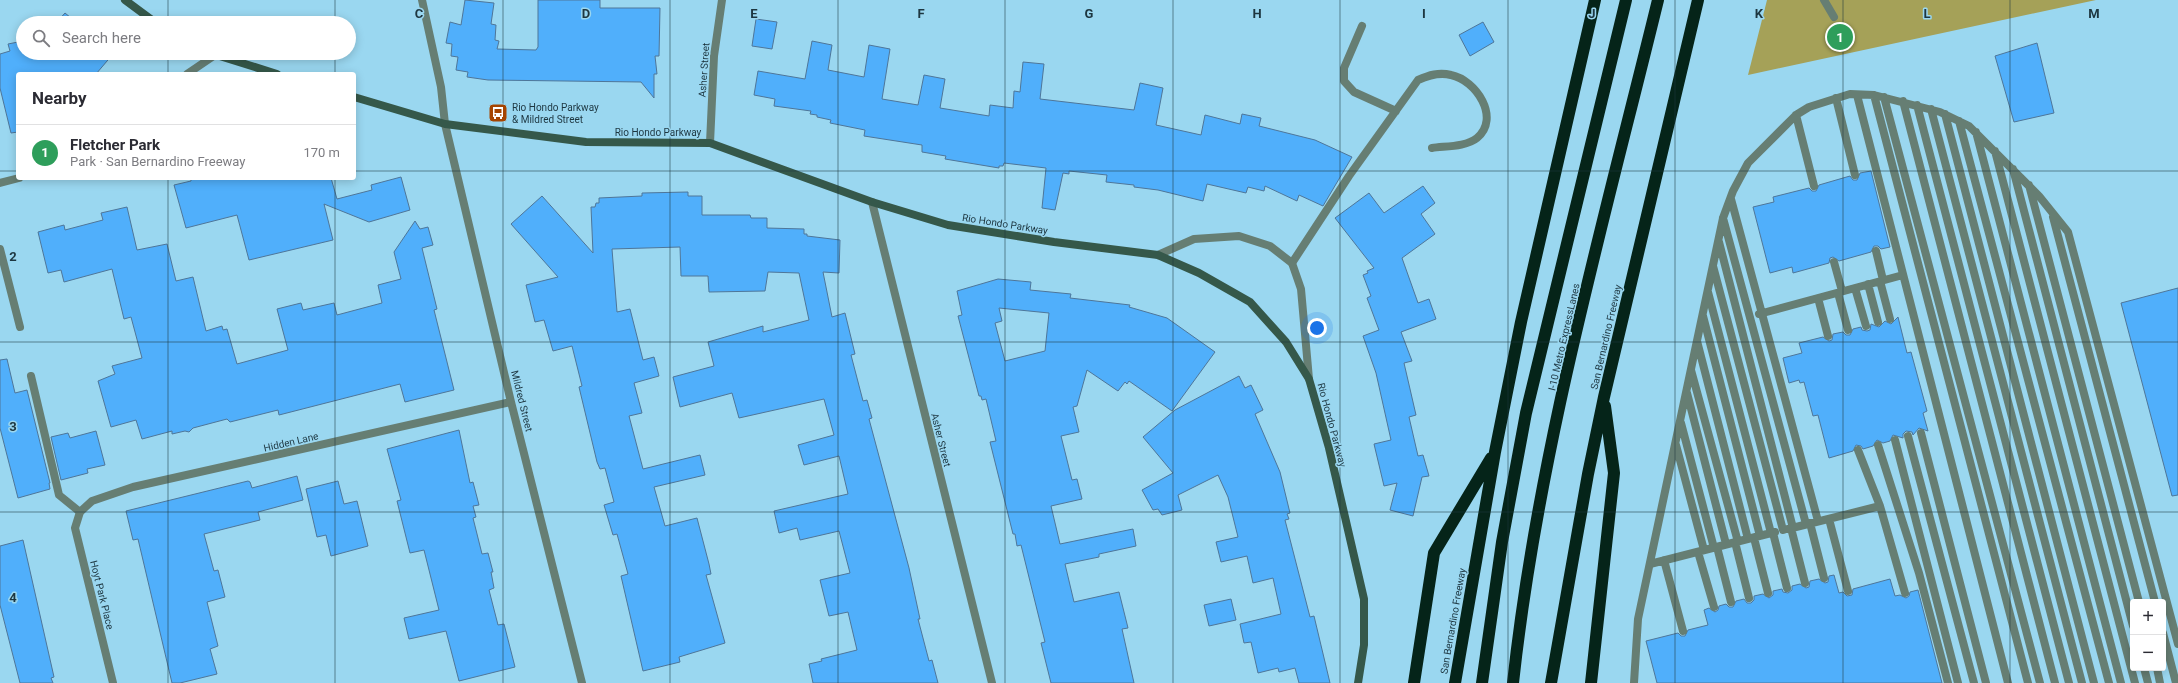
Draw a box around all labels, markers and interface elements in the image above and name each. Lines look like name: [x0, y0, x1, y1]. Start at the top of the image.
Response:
text: C: [415, 6, 424, 21]
text: D: [582, 6, 590, 21]
text: E: [750, 6, 758, 21]
text: F: [917, 6, 925, 21]
text: G: [1085, 6, 1094, 21]
text: H: [1252, 6, 1262, 21]
text: I: [1422, 6, 1426, 21]
text: J: [1588, 6, 1596, 21]
text: K: [1755, 6, 1764, 21]
text: L: [1923, 6, 1931, 21]
text: M: [2088, 6, 2100, 21]
search box: [16, 16, 356, 60]
pin: 1: [1827, 22, 1853, 52]
icon: search: [30, 27, 52, 49]
text: Search here: [62, 29, 141, 47]
street label: Asher Street: [697, 42, 711, 98]
text: Nearby: [32, 88, 87, 108]
bus stop icon: Rio Hondo Parkway & Mildred Street: [487, 102, 509, 124]
place label: Rio Hondo Parkway & Mildred Street: [512, 102, 599, 125]
street label: Rio Hondo Parkway: [615, 127, 702, 138]
text: Fletcher Park: [70, 136, 160, 154]
text: 1: [41, 145, 49, 160]
text: 170 m: [303, 145, 340, 160]
text: Park · San Bernardino Freeway: [70, 154, 245, 169]
street label: Rio Hondo Parkway: [961, 212, 1049, 236]
text: 2: [9, 249, 17, 264]
street label: I-10 Metro ExpressLanes: [1546, 282, 1582, 392]
street label: San Bernardino Freeway: [1589, 283, 1623, 390]
your location: [1307, 318, 1327, 338]
street label: Mildred Street: [509, 369, 535, 433]
street label: Rio Hondo Parkway: [1315, 382, 1349, 469]
street label: Asher Street: [929, 412, 953, 468]
text: 3: [9, 419, 17, 434]
street label: Hidden Lane: [263, 430, 319, 454]
street label: Hoyt Park Place: [88, 559, 116, 631]
street label: San Bernardino Freeway: [1438, 567, 1468, 675]
text: 4: [9, 590, 17, 605]
map controls: [2130, 599, 2166, 671]
button: +: [2130, 599, 2166, 635]
button: −: [2130, 635, 2166, 671]

